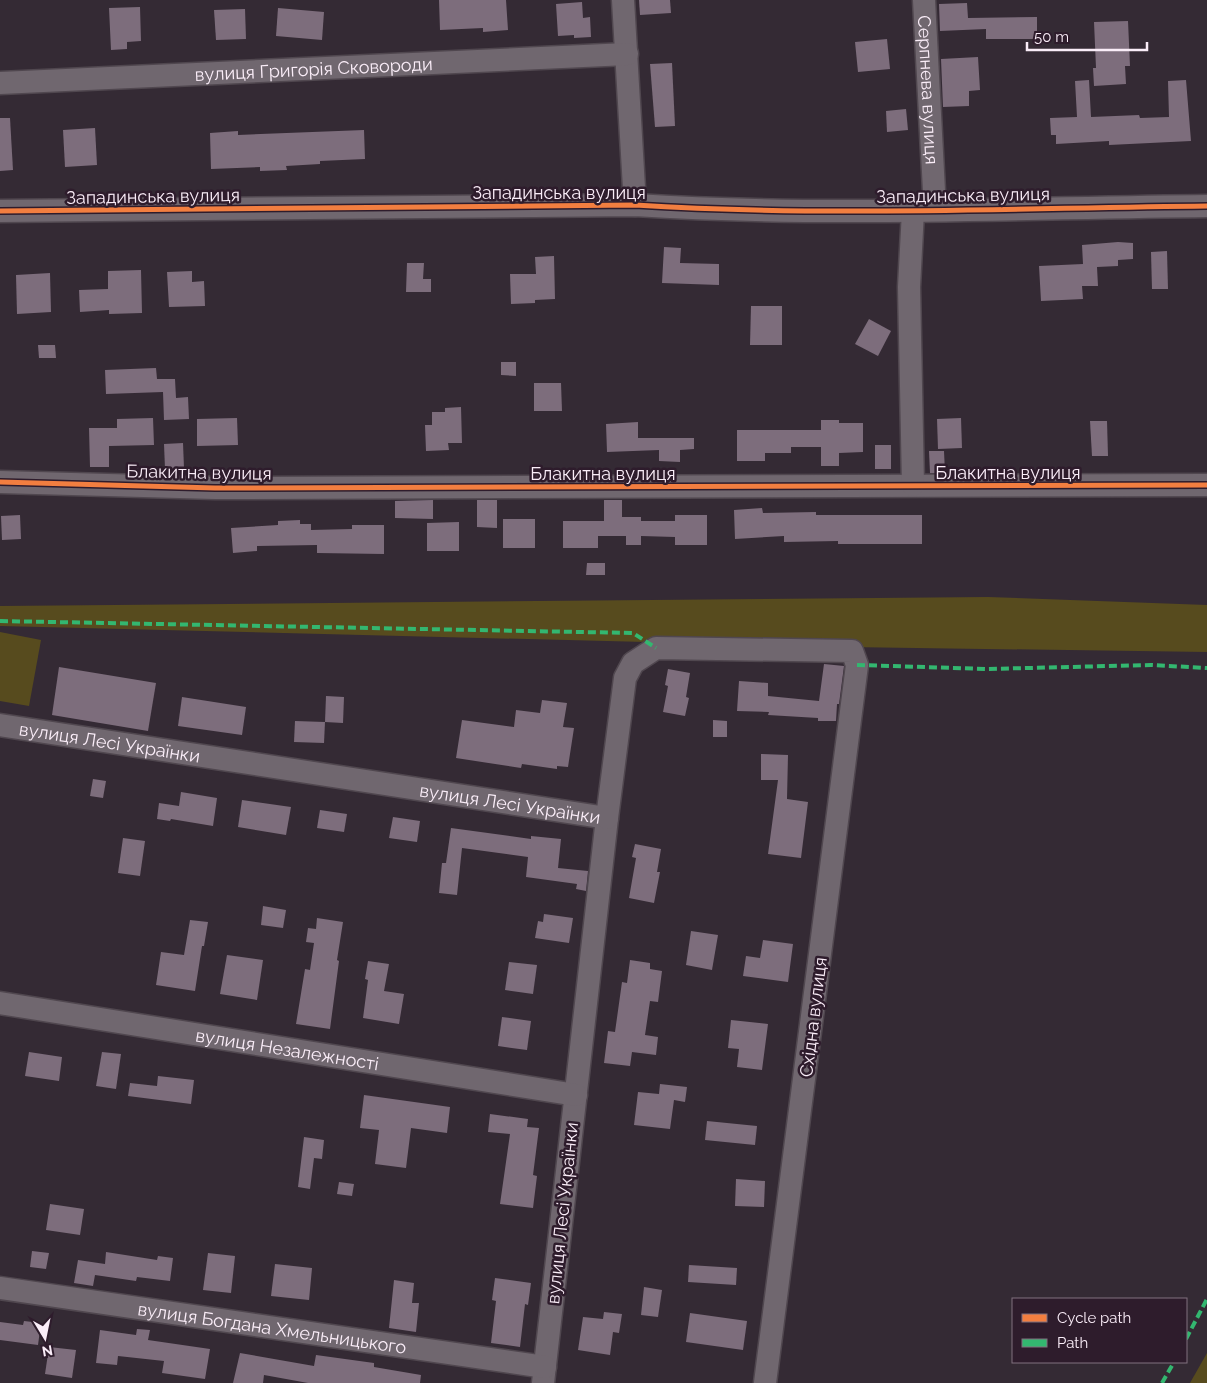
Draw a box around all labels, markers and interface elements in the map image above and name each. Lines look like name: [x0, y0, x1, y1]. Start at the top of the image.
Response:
street label: Серпнева вулиця: [914, 15, 943, 165]
scale bar: [1027, 20, 1147, 52]
text: 50 m: [1034, 28, 1069, 46]
street label: вулиця Григорія Сковороди: [194, 53, 433, 84]
street label: Западинська вулиця: [472, 182, 646, 203]
street label: Западинська вулиця: [876, 183, 1050, 207]
street label: Западинська вулиця: [66, 184, 240, 208]
street label: Блакитна вулиця: [126, 460, 272, 484]
street label: Блакитна вулиця: [935, 462, 1081, 483]
street label: Блакитна вулиця: [530, 463, 676, 484]
street label: вулиця Лесі Українки: [18, 718, 202, 766]
street label: вулиця Лесі Українки: [418, 779, 602, 827]
street label: Східна вулиця: [795, 956, 831, 1078]
street label: вулиця Незалежності: [194, 1024, 380, 1074]
street label: вулиця Лесі Українки: [542, 1121, 582, 1305]
street label: вулиця Богдана Хмельницького: [136, 1298, 408, 1357]
legend: [1012, 1298, 1187, 1363]
text: Cycle path: [1057, 1309, 1131, 1327]
north arrow: [20, 1313, 70, 1363]
text: Path: [1057, 1334, 1088, 1352]
text: N: [41, 1342, 54, 1360]

